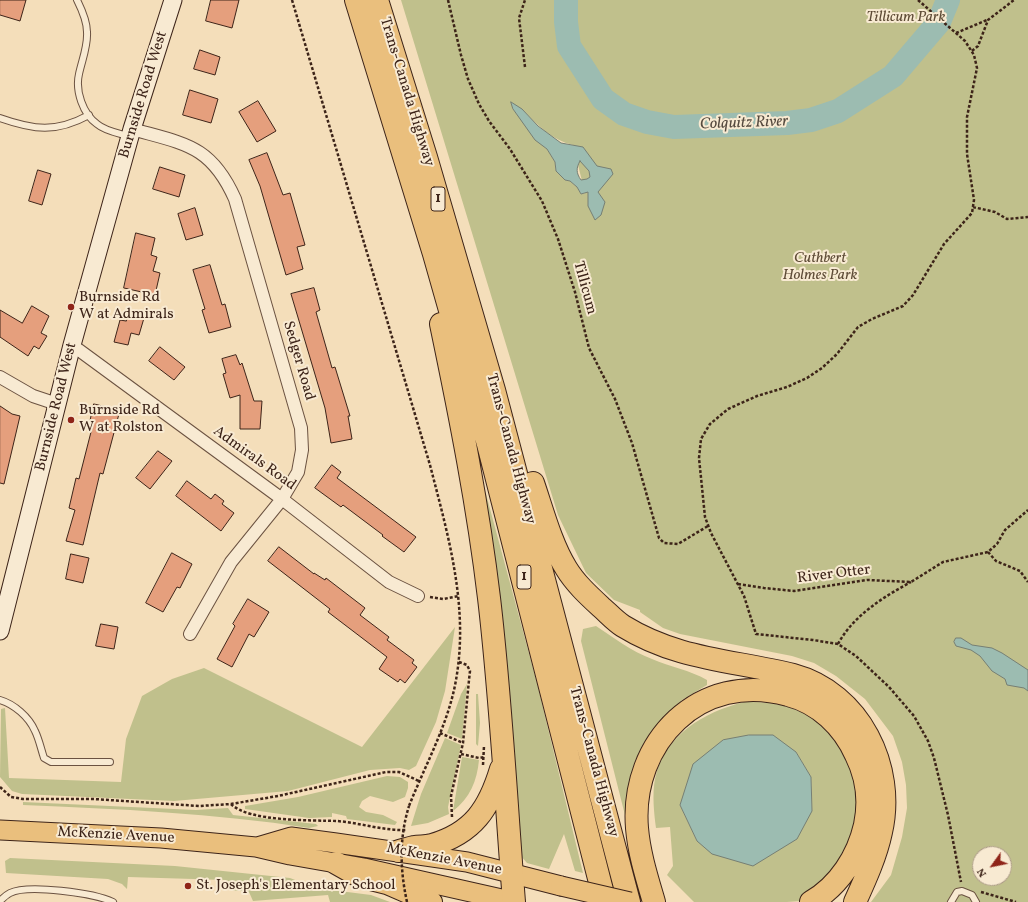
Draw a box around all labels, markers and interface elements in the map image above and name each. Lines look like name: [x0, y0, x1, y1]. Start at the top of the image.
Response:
park label: Tillicum Park: [867, 9, 945, 27]
street label: Trans-Canada Highway: [375, 15, 437, 169]
street label: Burnside Road West: [116, 29, 172, 161]
water label: Colquitz River: [699, 113, 789, 135]
road number: 1: [431, 187, 445, 211]
park label: Cuthbert Holmes Park: [782, 250, 858, 285]
street label: Tillicum: [568, 259, 600, 317]
place label: Burnside Rd W at Admirals: [79, 289, 174, 324]
marker: Burnside Rd W at Admirals: [66, 302, 76, 312]
street label: Sedger Road: [278, 319, 318, 403]
street label: Burnside Road West: [32, 341, 82, 473]
street label: Trans-Canada Highway: [481, 372, 539, 526]
place label: Burnside Rd W at Rolston: [79, 402, 163, 437]
marker: Burnside Rd W at Rolston: [66, 415, 76, 425]
street label: Admirals Road: [209, 423, 299, 495]
street label: River Otter: [796, 562, 872, 588]
road number: 1: [517, 565, 531, 589]
street label: Trans-Canada Highway: [564, 685, 622, 839]
street label: McKenzie Avenue: [57, 824, 175, 848]
street label: McKenzie Avenue: [385, 840, 503, 880]
north arrow: [972, 846, 1012, 886]
text: N: [974, 865, 991, 880]
place label: St. Joseph's Elementary School: [196, 877, 395, 895]
marker: St. Joseph's Elementary School: [183, 881, 193, 891]

